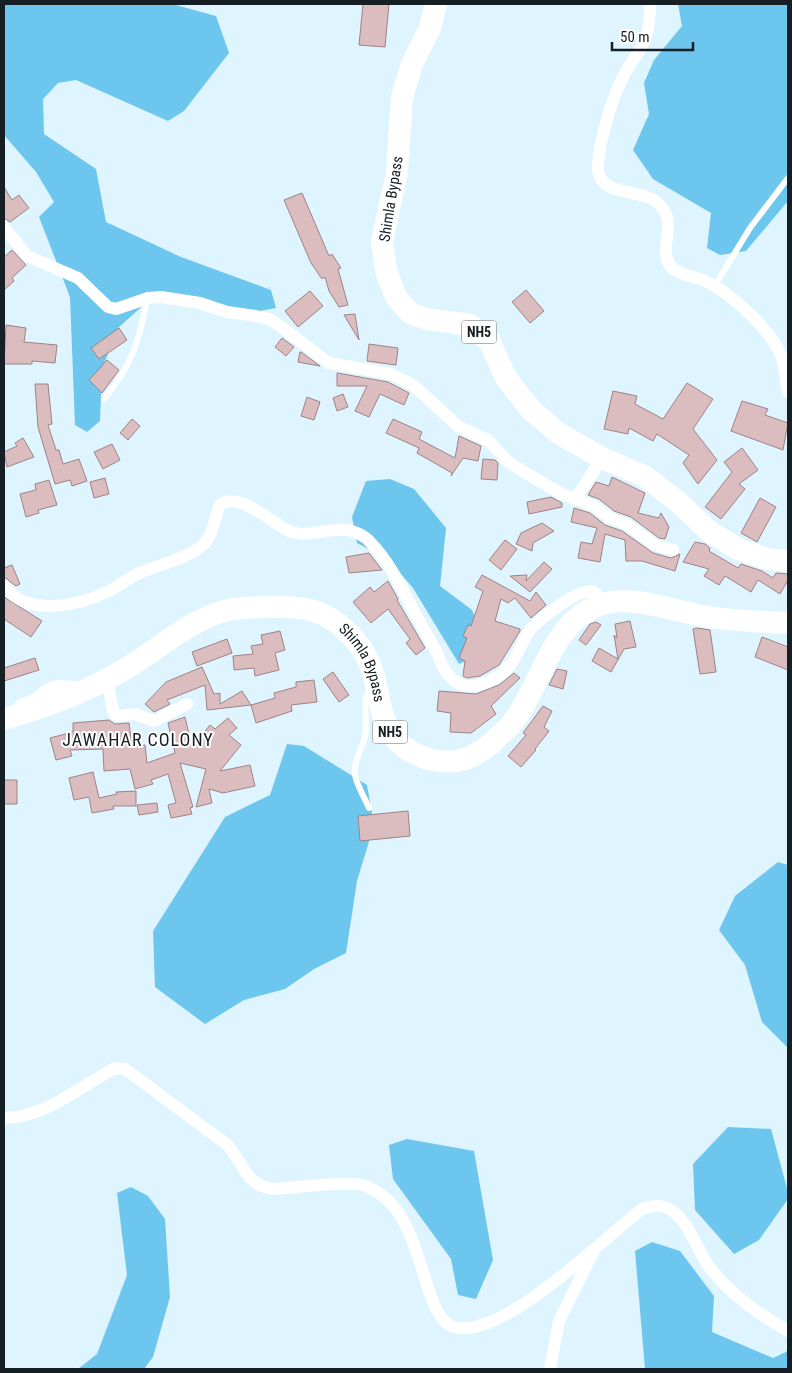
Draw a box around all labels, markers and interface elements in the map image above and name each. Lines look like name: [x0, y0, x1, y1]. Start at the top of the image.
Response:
scale bar: [612, 20, 693, 52]
text: 50 m: [620, 28, 650, 46]
street label: Shimla Bypass: [375, 155, 407, 243]
road number: NH5: [462, 321, 496, 344]
street label: Shimla Bypass: [335, 620, 388, 704]
road number: NH5: [372, 720, 408, 744]
district label: JAWAHAR COLONY: [62, 729, 214, 750]

